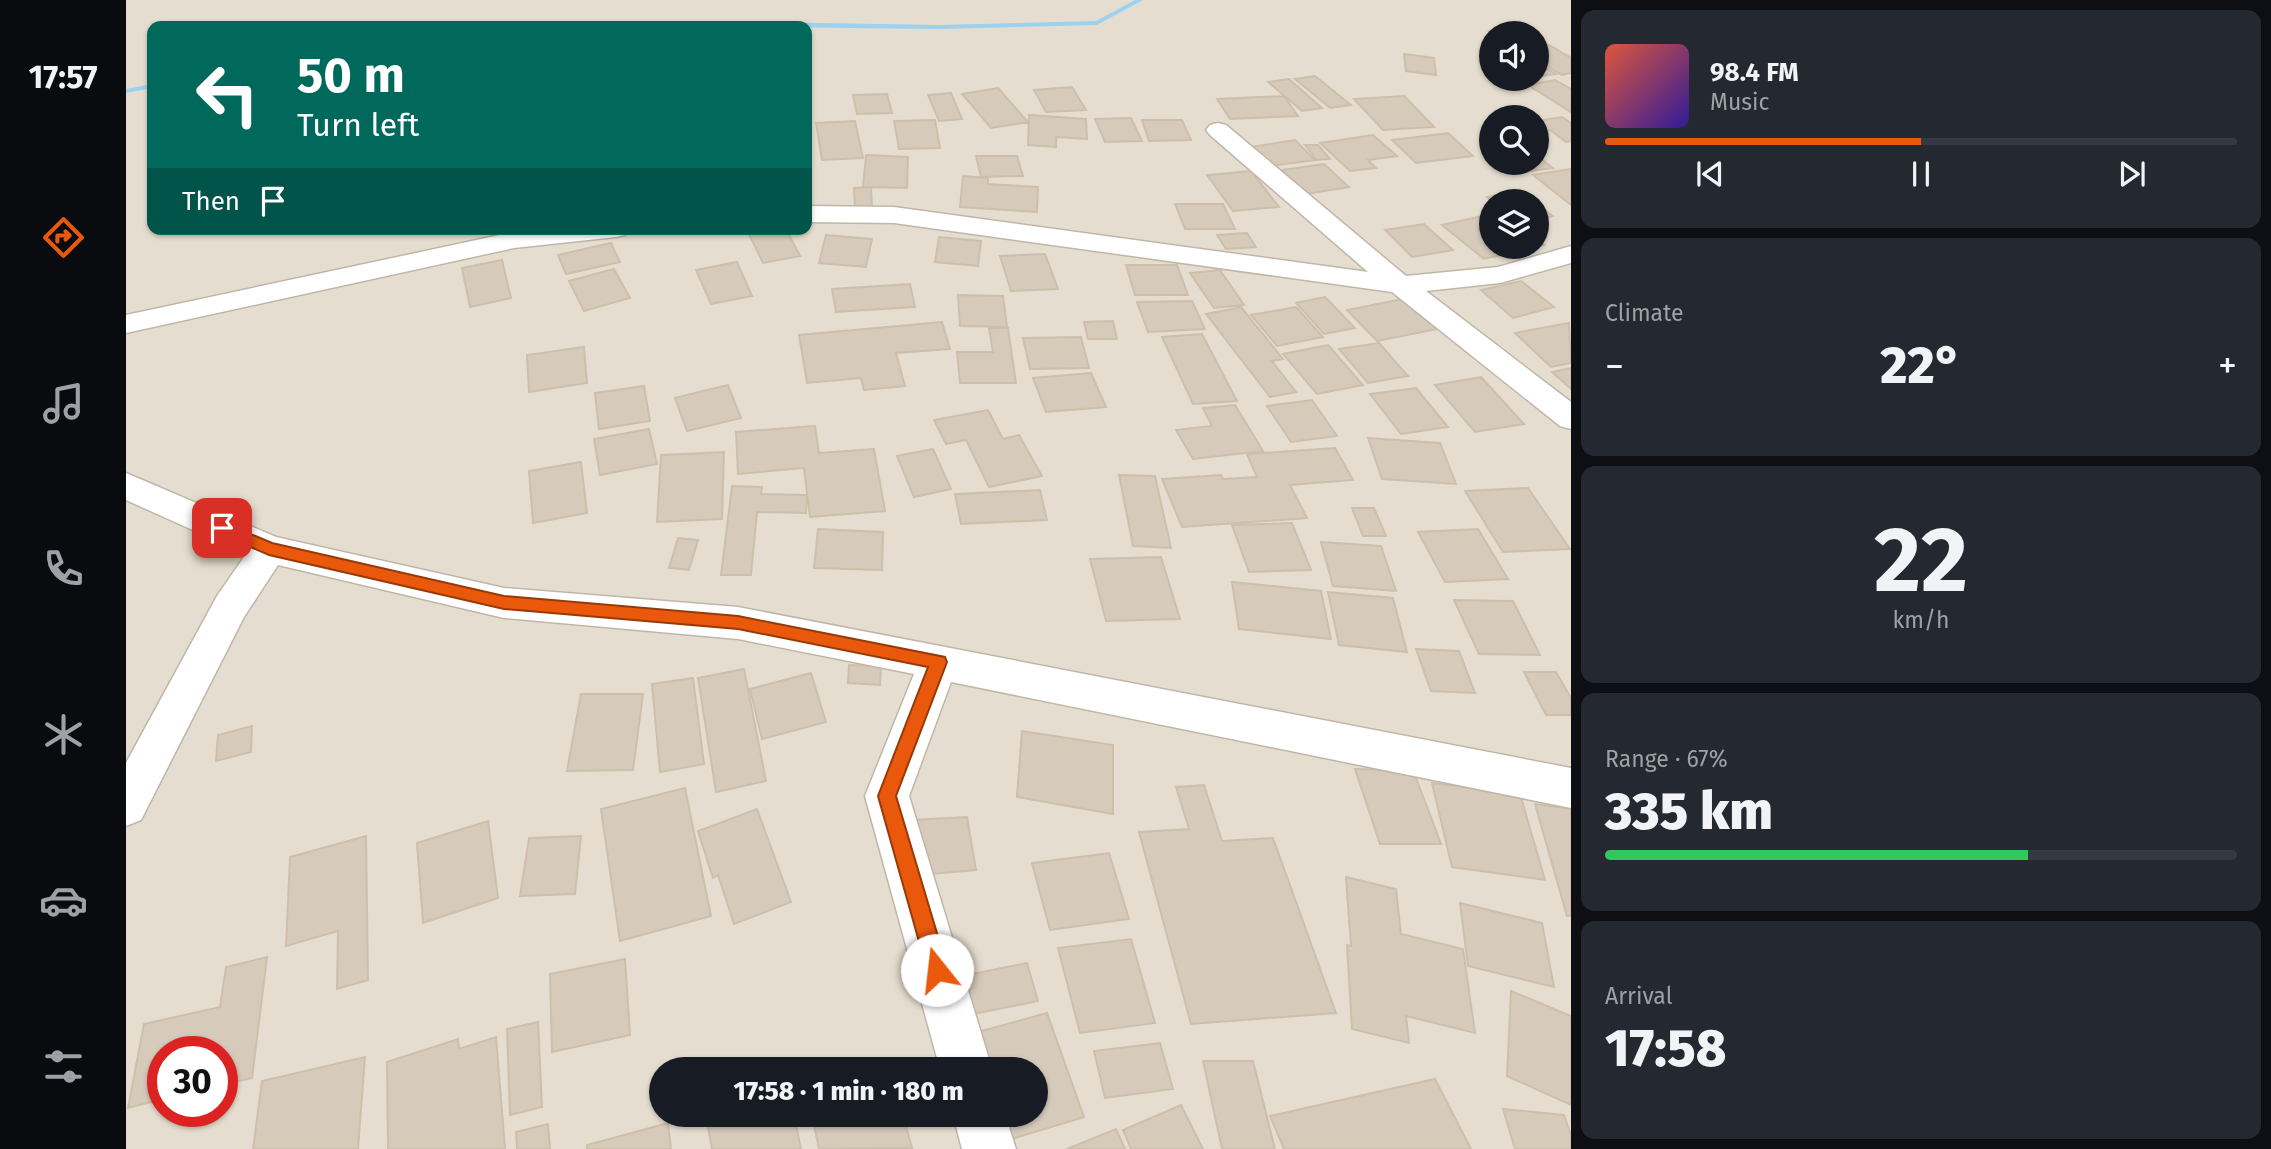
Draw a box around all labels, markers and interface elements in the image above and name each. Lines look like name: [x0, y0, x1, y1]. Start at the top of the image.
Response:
map controls: [1479, 21, 1549, 259]
button: sound: [1479, 21, 1549, 91]
text: 50 m: [297, 46, 405, 105]
icon: left: [182, 49, 273, 140]
text: 98.4 FM: [1710, 57, 1799, 88]
text: 17:57: [29, 58, 98, 96]
text: Music: [1710, 88, 1770, 116]
button: search: [1479, 105, 1549, 175]
text: Turn left: [297, 106, 419, 144]
icon: previous: [1691, 155, 1729, 193]
icon: pause: [1902, 155, 1940, 193]
icon: next: [2113, 155, 2151, 193]
icon: arrive: [254, 182, 292, 220]
text: Then: [182, 186, 240, 217]
button: layers: [1479, 189, 1549, 259]
icon: directions: [39, 213, 88, 262]
text: Climate: [1605, 299, 1684, 327]
text: 22°: [1880, 334, 1962, 397]
text: −: [1605, 343, 1624, 389]
text: +: [2218, 343, 2237, 389]
icon: music: [39, 379, 88, 428]
pin: [192, 498, 252, 558]
text: 22: [1874, 506, 1968, 615]
icon: arrive: [203, 509, 241, 547]
icon: phone: [39, 544, 88, 593]
text: km/h: [1893, 606, 1949, 634]
icon: climate: [39, 710, 88, 759]
text: Range · 67%: [1605, 745, 1728, 773]
text: 335 km: [1605, 780, 1773, 843]
icon: car: [39, 876, 88, 925]
position arrow: [900, 933, 974, 1007]
text: Arrival: [1605, 982, 1672, 1010]
text: 17:58: [1605, 1017, 1726, 1080]
speed limit sign: 30: [147, 1036, 238, 1127]
icon: filters: [39, 1042, 88, 1091]
text: 17:58 · 1 min · 180 m: [733, 1076, 964, 1107]

